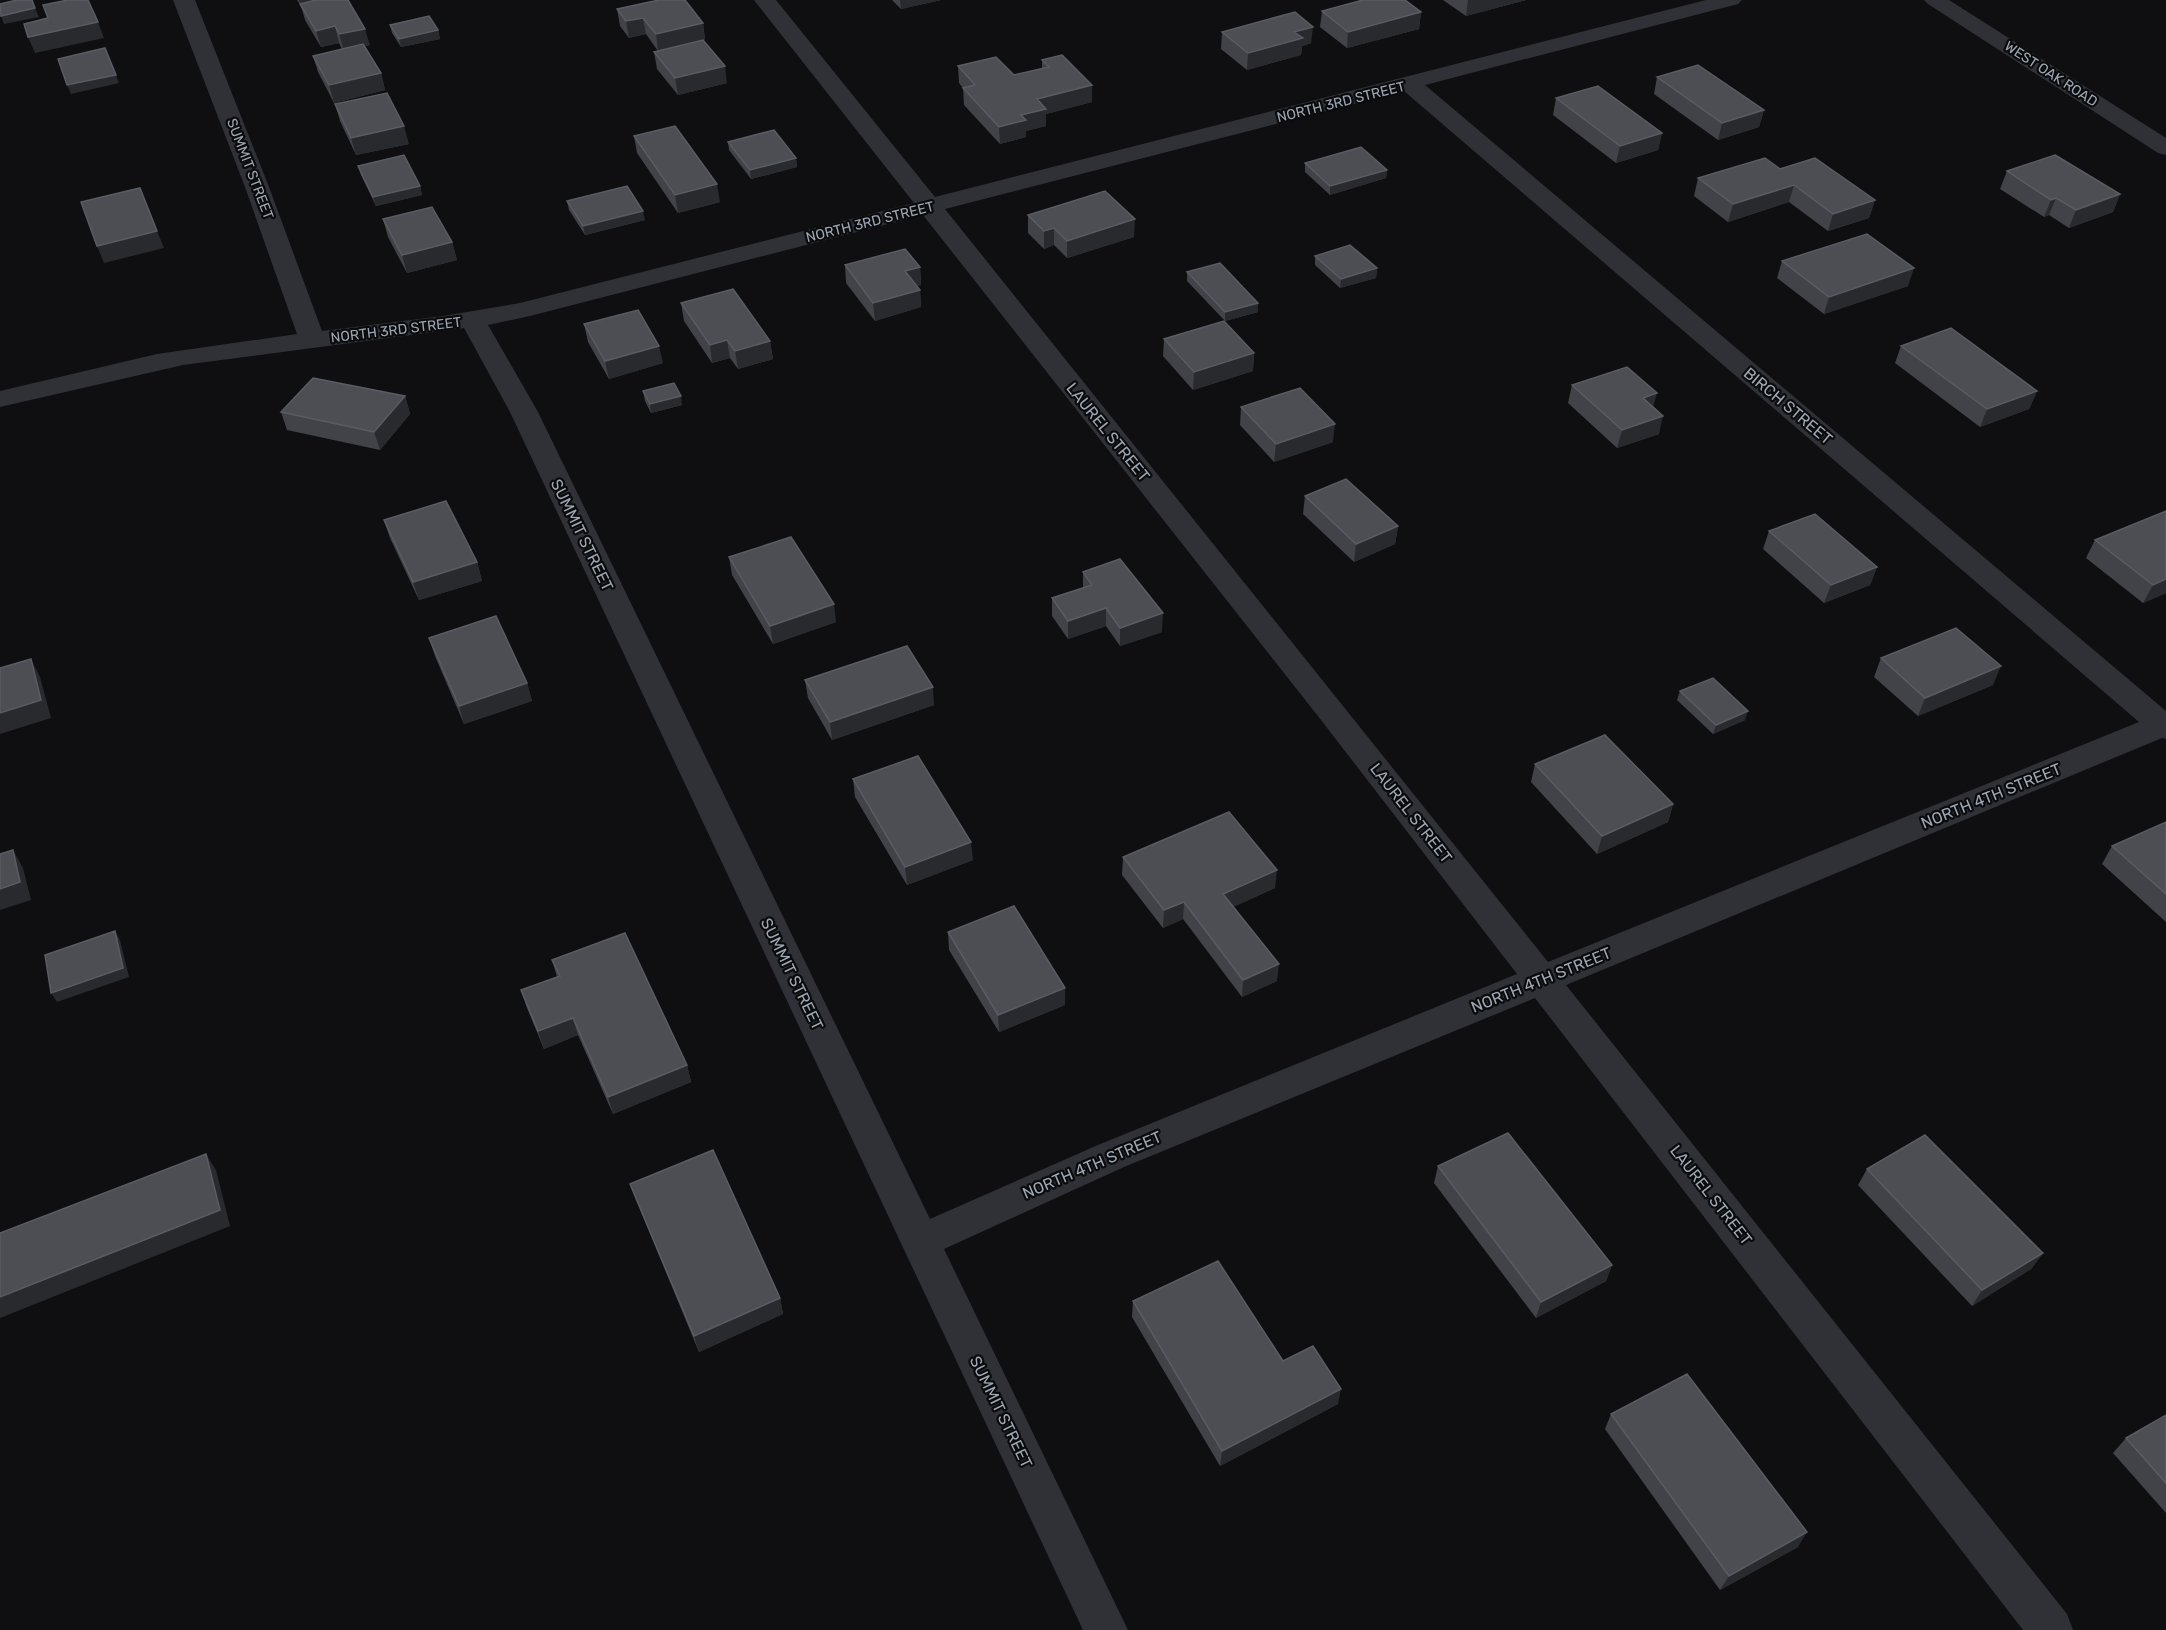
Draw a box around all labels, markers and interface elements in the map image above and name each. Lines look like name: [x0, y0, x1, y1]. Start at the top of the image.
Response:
street label: WEST OAK ROAD: [2001, 38, 2101, 110]
street label: NORTH 3RD STREET: [1275, 78, 1407, 126]
street label: SUMMIT STREET: [223, 116, 277, 222]
street label: NORTH 3RD STREET: [804, 198, 936, 246]
street label: NORTH 3RD STREET: [330, 314, 462, 346]
street label: BIRCH STREET: [1740, 363, 1836, 449]
street label: LAUREL STREET: [1062, 379, 1154, 485]
street label: SUMMIT STREET: [547, 476, 617, 594]
street label: LAUREL STREET: [1366, 759, 1456, 867]
street label: NORTH 4TH STREET: [1918, 759, 2064, 833]
street label: SUMMIT STREET: [757, 915, 827, 1033]
street label: NORTH 4TH STREET: [1468, 943, 1614, 1017]
street label: NORTH 4TH STREET: [1020, 1127, 1164, 1203]
street label: LAUREL STREET: [1666, 1141, 1756, 1249]
street label: SUMMIT STREET: [966, 1353, 1036, 1471]

